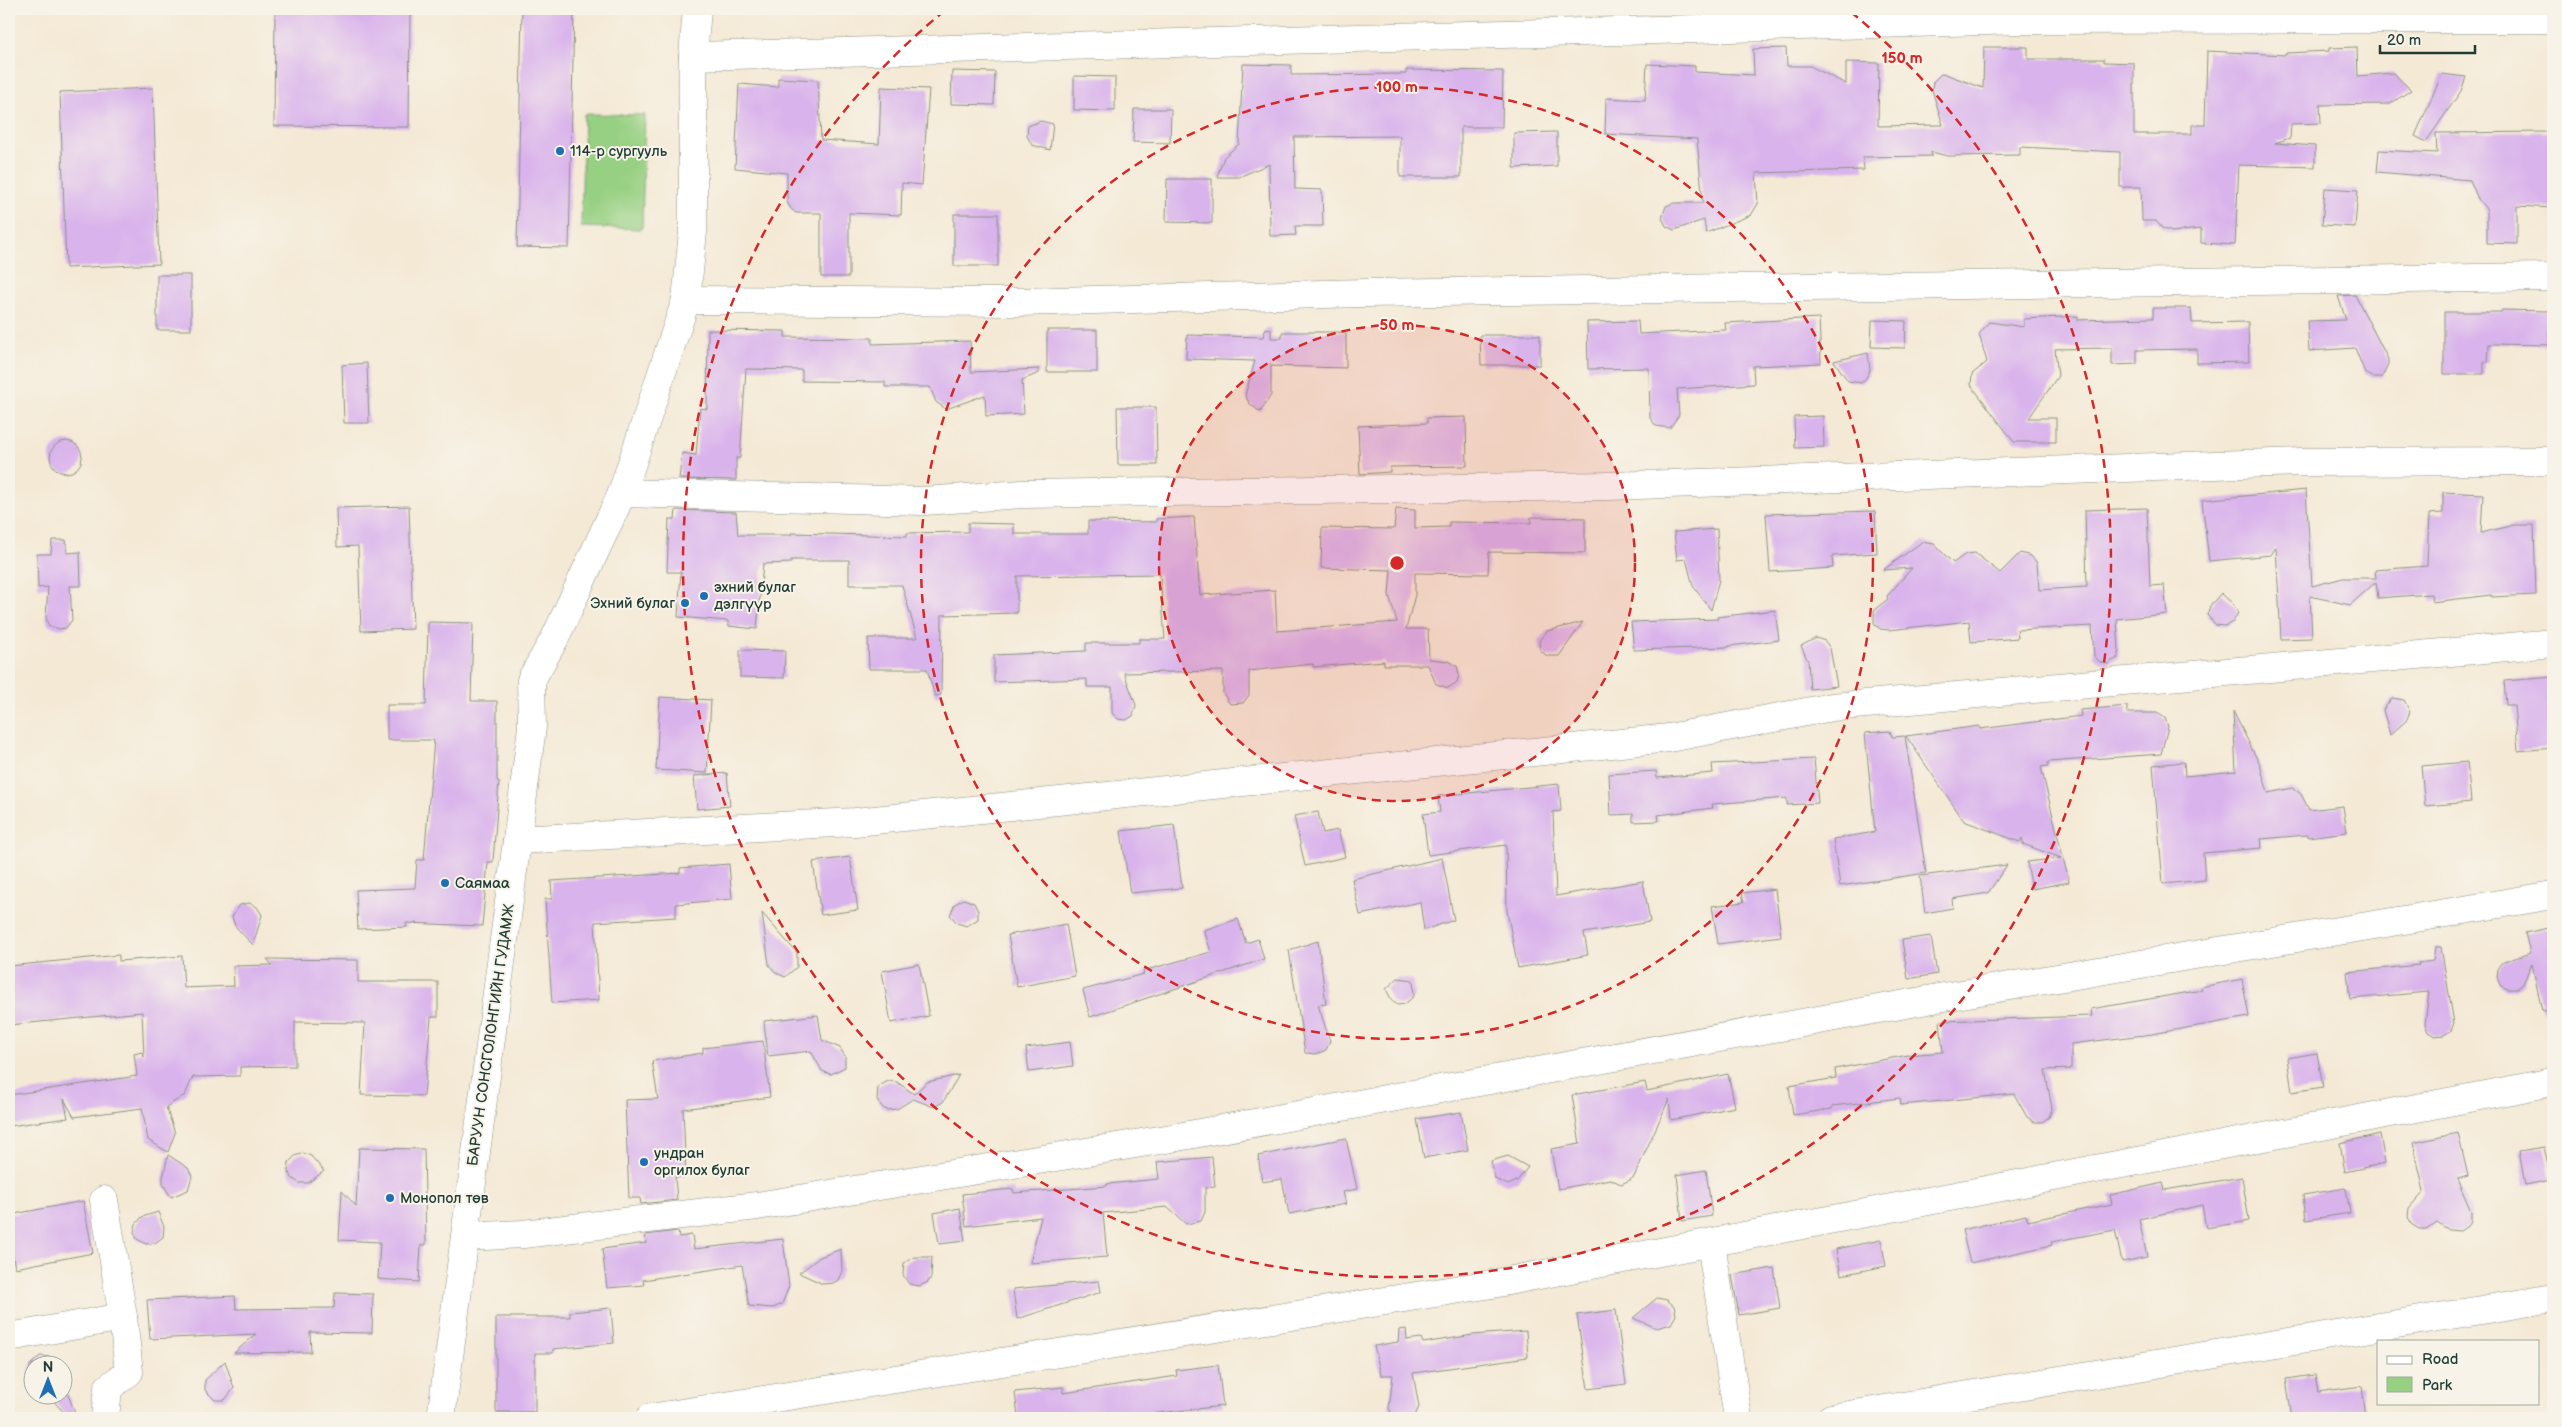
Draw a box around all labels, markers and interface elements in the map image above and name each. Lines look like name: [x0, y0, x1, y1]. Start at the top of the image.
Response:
scale bar: [2380, 22, 2474, 54]
text: 20 m: [2387, 31, 2421, 50]
text: 150 m: [1881, 49, 1923, 68]
text: 100 m: [1376, 78, 1418, 97]
place label: 114-р сургууль: [570, 142, 668, 161]
marker: 114-р сургууль: [554, 145, 566, 157]
text: 50 m: [1380, 316, 1415, 335]
centre of rings: [1388, 554, 1406, 572]
place label: эхний булаг дэлгүүр: [714, 578, 796, 614]
marker: эхний булаг дэлгүүр: [698, 590, 710, 602]
place label: Эхний булаг: [590, 594, 675, 613]
marker: Эхний булаг: [679, 597, 691, 609]
place label: Саямаа: [455, 874, 510, 893]
marker: Саямаа: [439, 877, 451, 889]
street label: БАРУУН СОНСГОЛОНГИЙН ГУДАМЖ: [463, 903, 519, 1167]
place label: ундран оргилох булаг: [654, 1144, 750, 1180]
marker: ундран оргилох булаг: [638, 1156, 650, 1168]
place label: Монопол төв: [400, 1189, 489, 1208]
marker: Монопол төв: [384, 1192, 396, 1204]
legend: [2377, 1340, 2540, 1404]
text: Road: [2422, 1350, 2458, 1369]
north arrow: [22, 1354, 72, 1404]
text: N: [43, 1359, 53, 1376]
text: Park: [2422, 1376, 2453, 1395]

